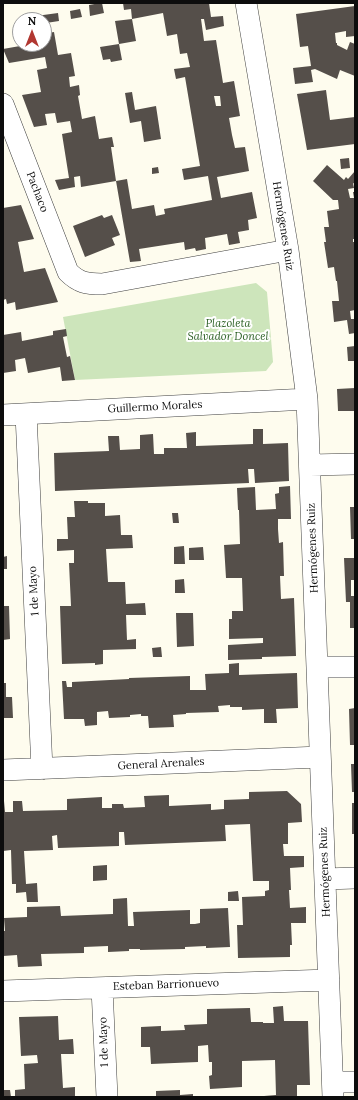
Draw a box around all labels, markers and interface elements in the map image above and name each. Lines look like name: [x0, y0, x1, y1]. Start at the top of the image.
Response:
north arrow: [12, 12, 52, 52]
text: N: [28, 14, 36, 28]
street label: Pachaco: [23, 170, 51, 214]
street label: Hermógenes Ruiz: [269, 180, 297, 272]
park label: Plazoleta Salvador Doncel: [187, 317, 269, 343]
street label: Guillermo Morales: [107, 398, 203, 416]
street label: Hermógenes Ruiz: [305, 503, 321, 593]
street label: 1 de Mayo: [26, 566, 42, 616]
street label: General Arenales: [117, 755, 205, 773]
street label: Hermógenes Ruiz: [317, 827, 333, 917]
street label: Esteban Barrionuevo: [113, 977, 219, 993]
street label: 1 de Mayo: [97, 1017, 111, 1067]

